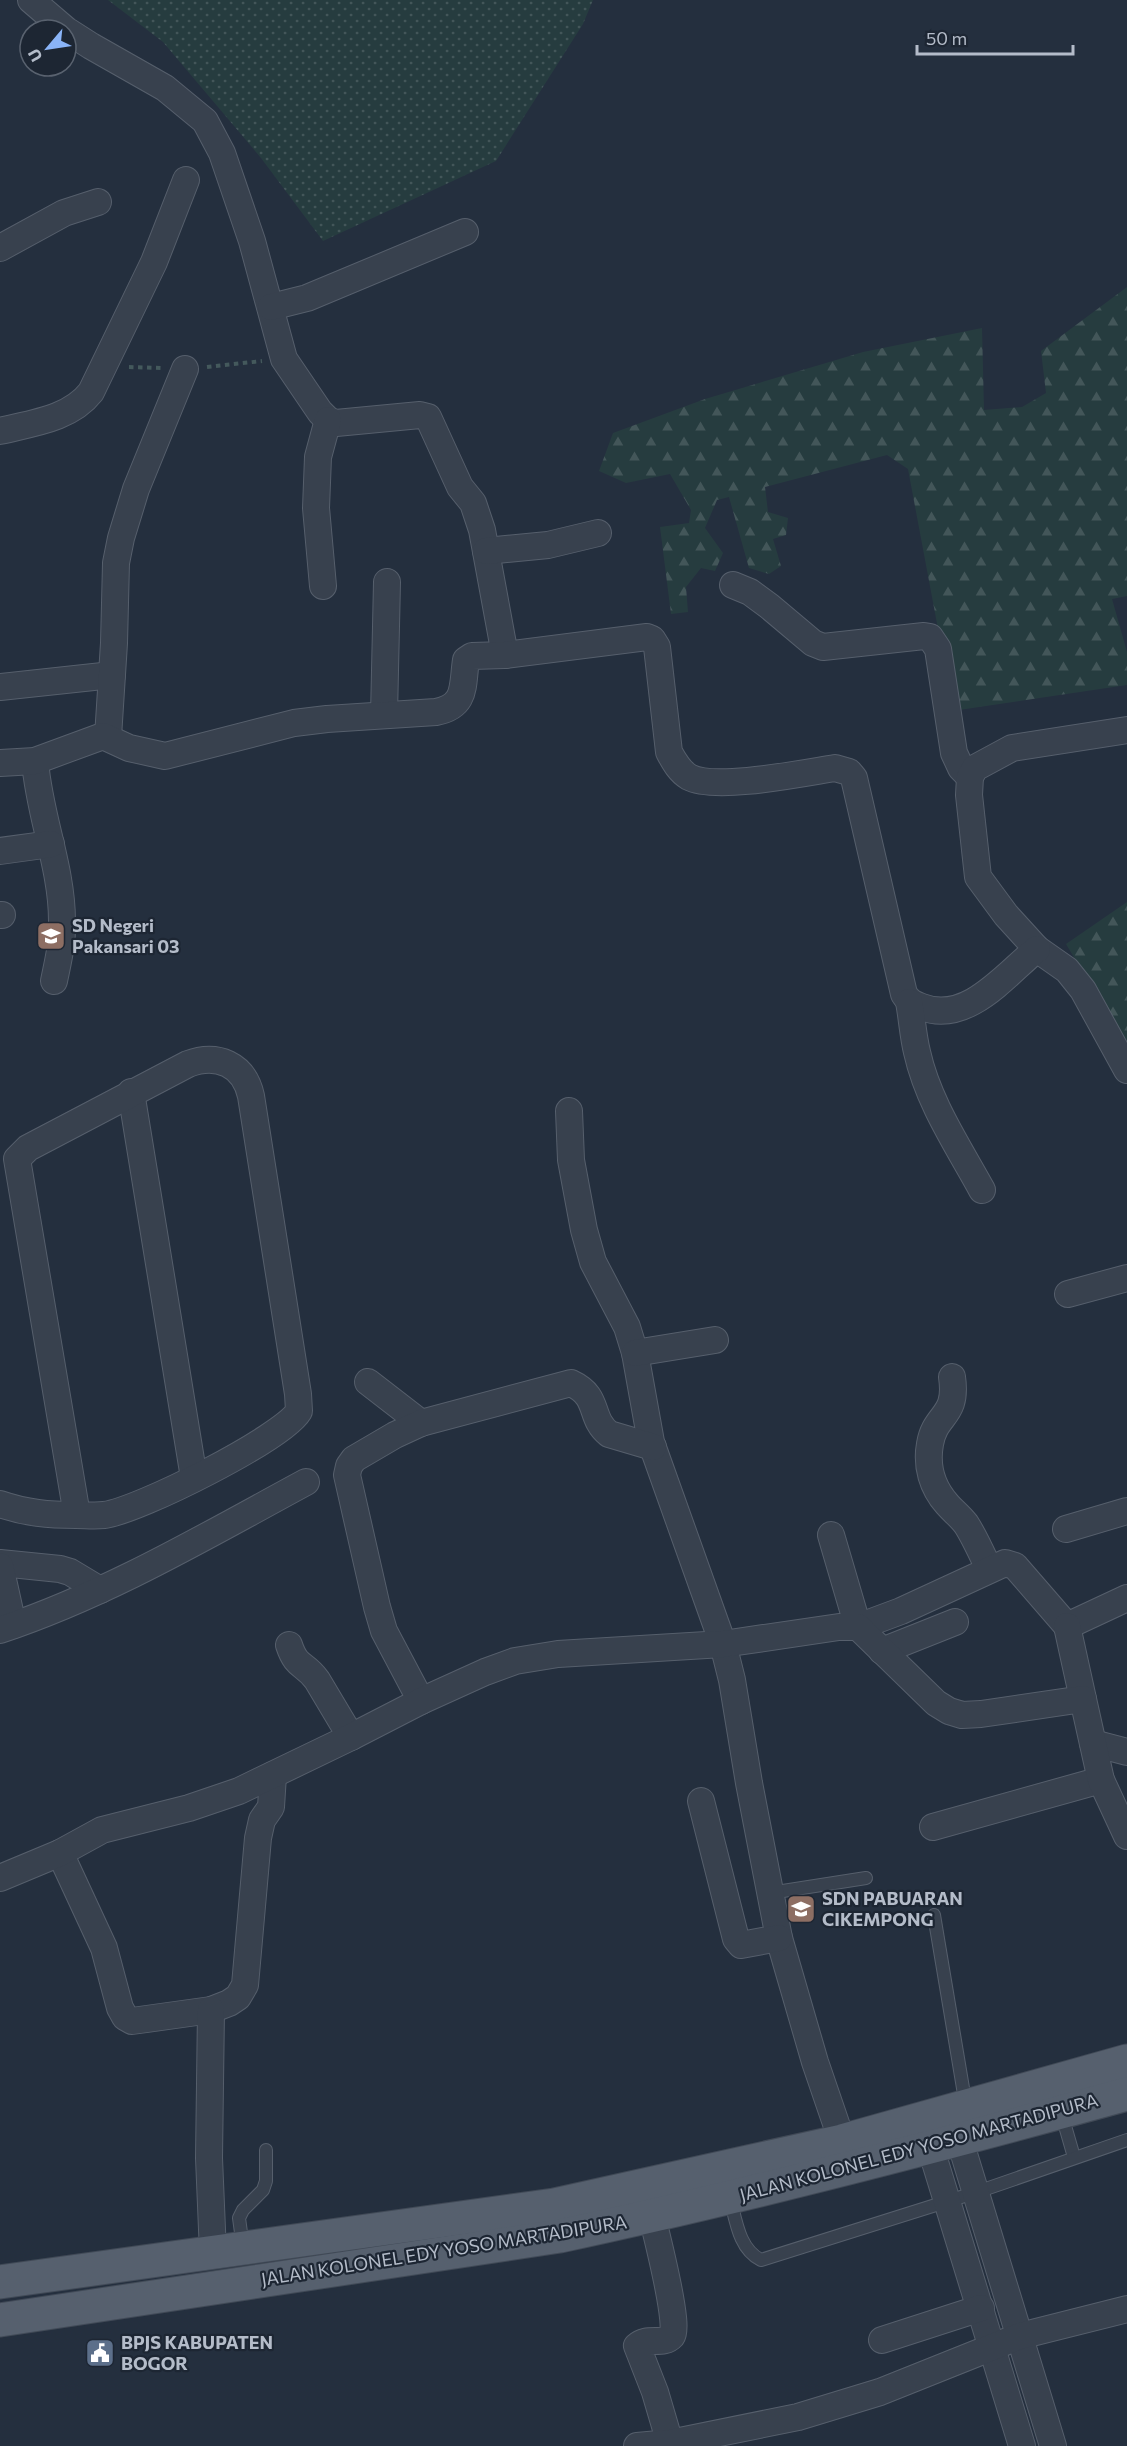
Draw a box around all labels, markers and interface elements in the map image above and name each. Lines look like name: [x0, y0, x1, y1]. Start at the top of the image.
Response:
north arrow: [18, 18, 78, 78]
scale bar: [917, 18, 1073, 56]
text: 50 m: [926, 27, 967, 49]
text: U: [23, 46, 46, 65]
place label: SD Negeri Pakansari 03: [72, 914, 179, 957]
school or university icon: SD Negeri Pakansari 03: [35, 920, 67, 952]
place label: SDN PABUARAN CIKEMPONG: [822, 1887, 963, 1930]
school or university icon: SDN PABUARAN CIKEMPONG: [785, 1893, 817, 1925]
street label: JALAN KOLONEL EDY YOSO MARTADIPURA: [737, 2089, 1100, 2206]
street label: JALAN KOLONEL EDY YOSO MARTADIPURA: [259, 2210, 628, 2290]
place label: BPJS KABUPATEN BOGOR: [121, 2331, 273, 2374]
public building icon: BPJS KABUPATEN BOGOR: [84, 2337, 116, 2369]

